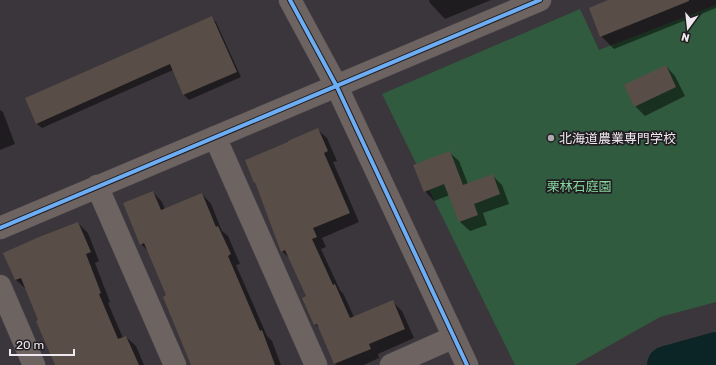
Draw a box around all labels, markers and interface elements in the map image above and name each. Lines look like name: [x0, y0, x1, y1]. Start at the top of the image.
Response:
north arrow: [668, 8, 708, 48]
text: N: [680, 30, 691, 44]
place label: 北海道農業専門学校: [559, 131, 676, 146]
marker: 北海道農業専門学校: [546, 133, 556, 143]
park label: 栗林石庭園: [546, 179, 612, 194]
scale bar: [10, 331, 74, 357]
text: 20 m: [16, 338, 44, 352]

